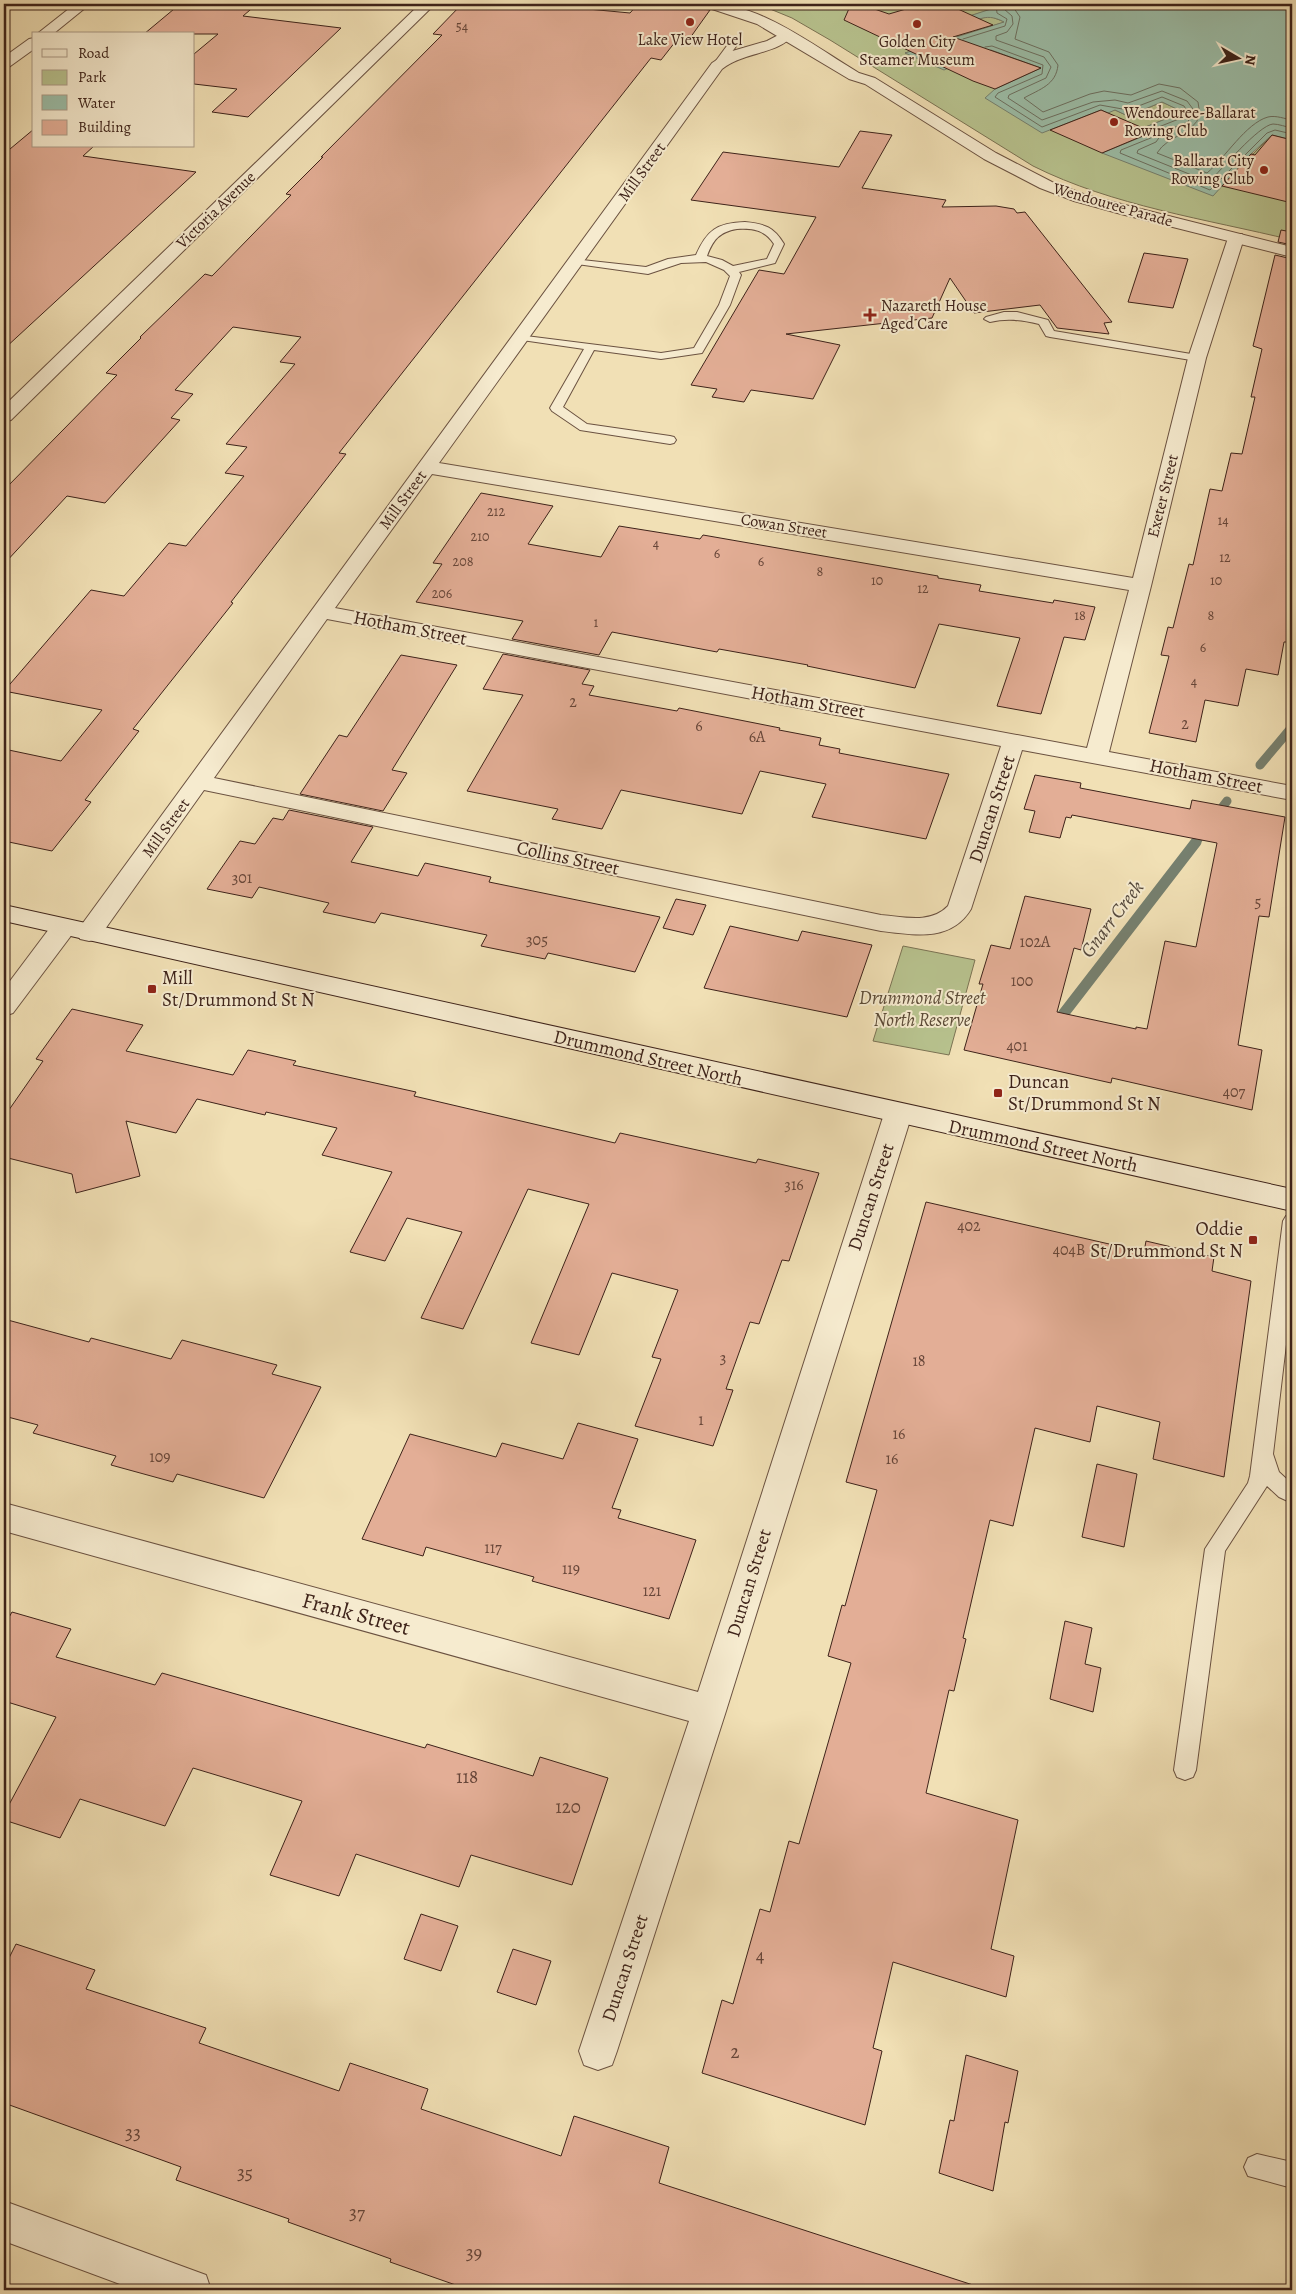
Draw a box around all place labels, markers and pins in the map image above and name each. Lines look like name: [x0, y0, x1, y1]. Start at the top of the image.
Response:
marker: Lake View Hotel: [684, 16, 696, 28]
marker: Golden City Steamer Museum: [911, 18, 923, 30]
place label: Lake View Hotel: [638, 29, 743, 51]
place label: Golden City Steamer Museum: [859, 31, 975, 71]
place label: Wendouree-Ballarat Rowing Club: [1123, 102, 1256, 142]
marker: Wendouree-Ballarat Rowing Club: [1108, 116, 1120, 128]
place label: Ballarat City Rowing Club: [1171, 150, 1255, 190]
marker: Ballarat City Rowing Club: [1258, 164, 1270, 176]
place label: Nazareth House Aged Care: [880, 295, 987, 335]
marker: Nazareth House Aged Care: [863, 308, 877, 322]
place label: Mill St/Drummond St N: [162, 965, 315, 1013]
marker: Mill St/Drummond St N: [146, 983, 158, 995]
place label: Duncan St/Drummond St N: [1008, 1069, 1161, 1117]
marker: Duncan St/Drummond St N: [992, 1087, 1004, 1099]
place label: Oddie St/Drummond St N: [1090, 1216, 1243, 1264]
marker: Oddie St/Drummond St N: [1247, 1234, 1259, 1246]

